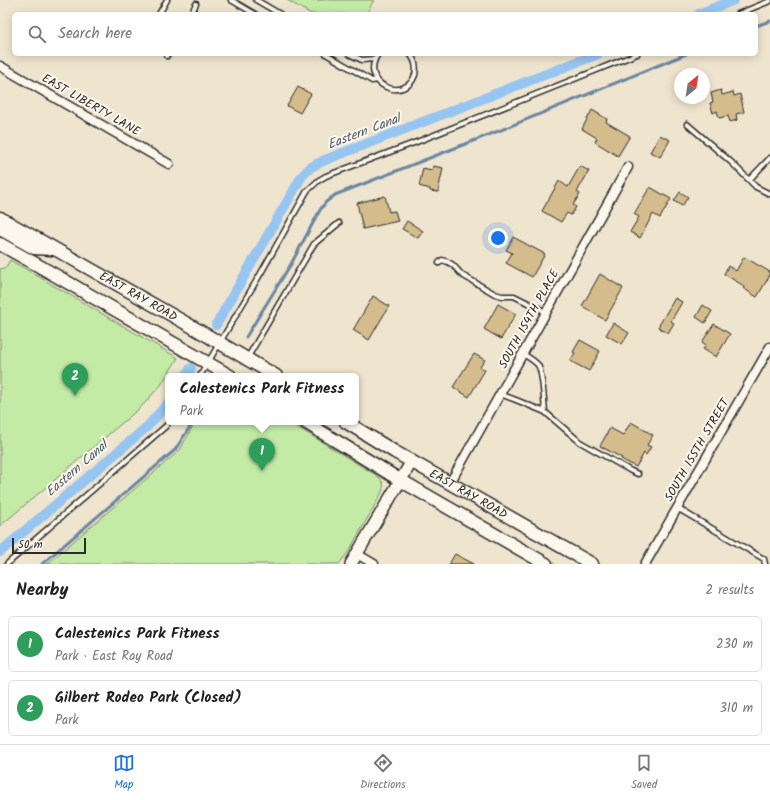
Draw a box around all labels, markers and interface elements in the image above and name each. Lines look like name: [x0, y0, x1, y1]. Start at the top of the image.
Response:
search box: [12, 12, 758, 56]
text: Search here: [58, 22, 132, 46]
icon: search: [26, 23, 48, 45]
north arrow: [674, 68, 710, 104]
street label: EAST LIBERTY LANE: [38, 69, 145, 141]
water label: Eastern Canal: [324, 107, 406, 156]
your location: [488, 228, 508, 248]
street label: SOUTH 154TH PLACE: [494, 265, 565, 372]
street label: EAST RAY ROAD: [96, 266, 181, 326]
pin: 2: [62, 363, 88, 396]
popup: [165, 373, 359, 425]
text: Calestenics Park Fitness: [180, 377, 344, 401]
street label: SOUTH 155TH STREET: [660, 393, 735, 505]
text: Park: [180, 401, 203, 422]
water label: Eastern Canal: [41, 434, 115, 502]
pin: 1: [249, 438, 275, 471]
street label: EAST RAY ROAD: [426, 464, 511, 524]
scale bar: [12, 536, 86, 555]
text: 50 m: [18, 536, 43, 554]
text: Nearby: [16, 577, 68, 604]
text: 2 results: [706, 580, 754, 601]
text: Calestenics Park Fitness: [55, 622, 220, 646]
text: 1: [28, 634, 32, 655]
text: 230 m: [716, 634, 753, 655]
text: Park · East Ray Road: [55, 646, 173, 667]
text: Gilbert Rodeo Park (Closed): [55, 686, 242, 710]
text: 2: [26, 698, 34, 719]
text: 310 m: [719, 698, 753, 719]
text: Park: [55, 710, 79, 731]
tab: Map: [113, 752, 135, 794]
tab: Directions: [360, 752, 406, 794]
tab: Saved: [631, 752, 657, 794]

